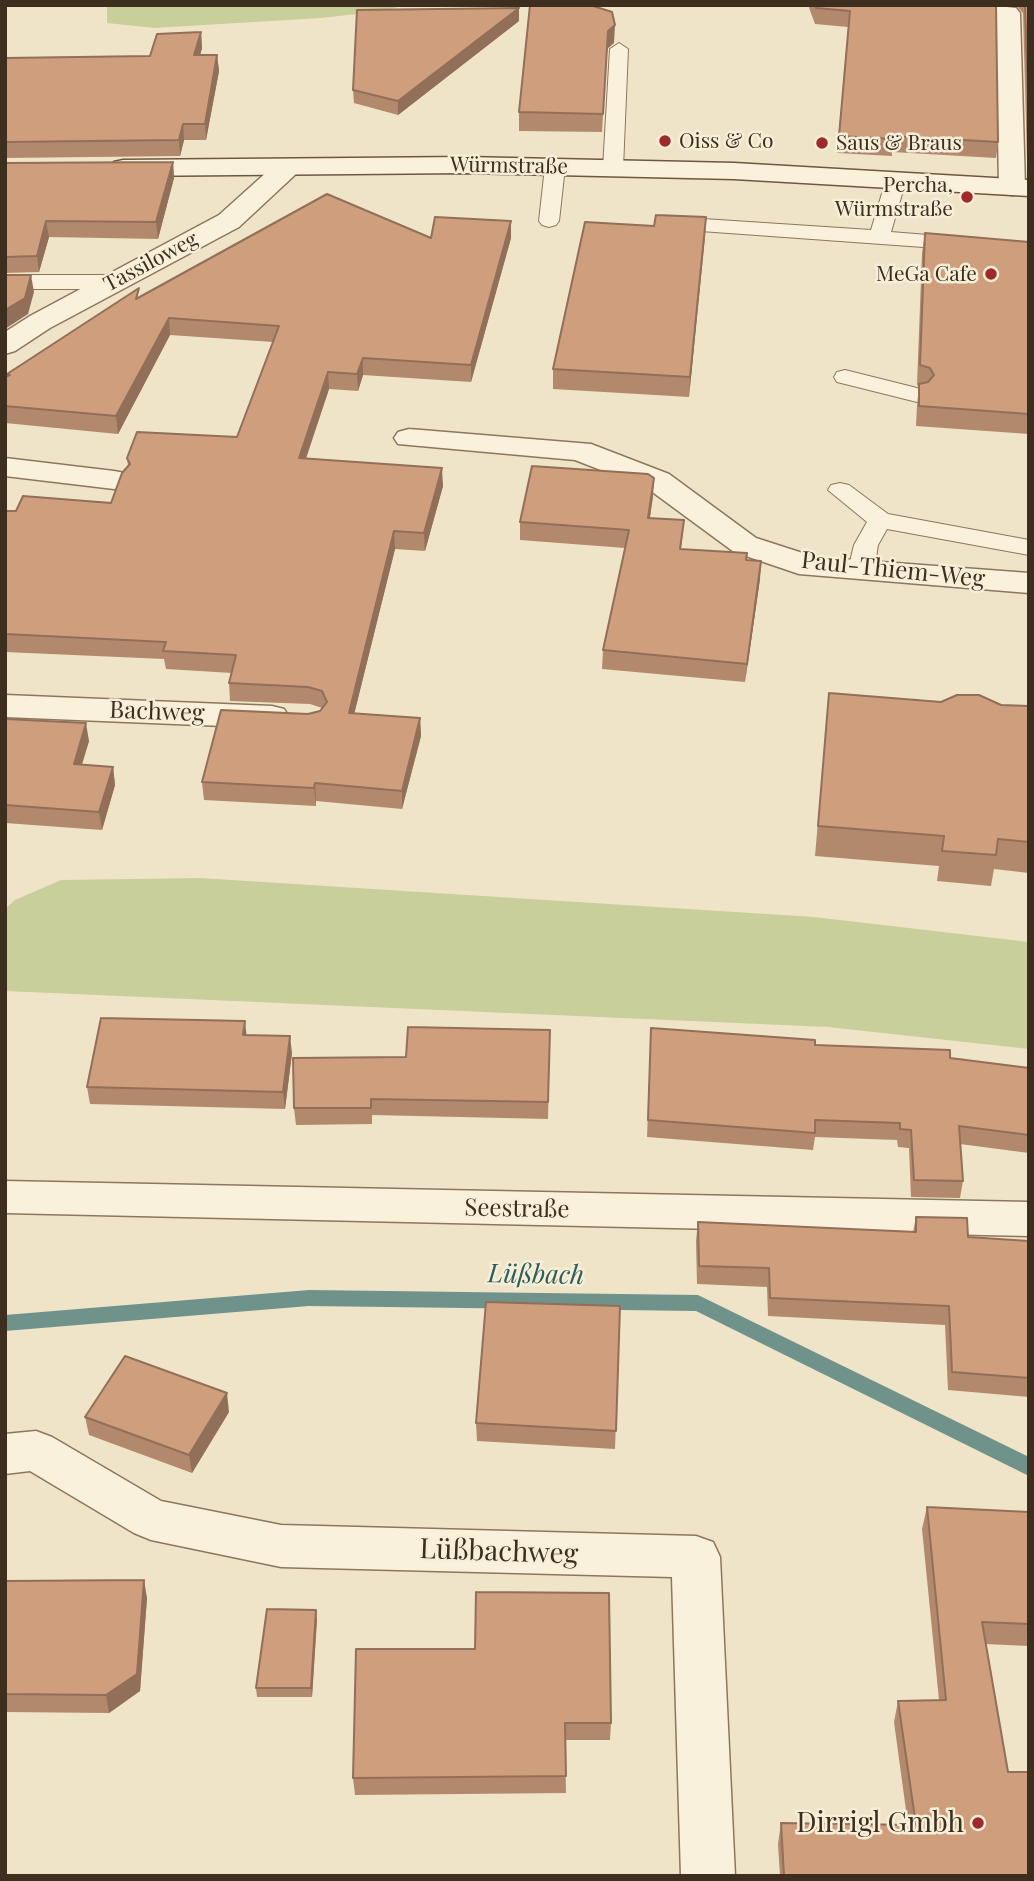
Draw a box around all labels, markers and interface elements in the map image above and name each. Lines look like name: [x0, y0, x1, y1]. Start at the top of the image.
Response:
place label: Oiss & Co: [679, 128, 773, 154]
place label: Saus & Braus: [836, 130, 962, 156]
marker: Oiss & Co: [657, 133, 673, 149]
marker: Saus & Braus: [814, 135, 830, 151]
street label: Würmstraße: [450, 152, 568, 180]
place label: Percha, Würmstraße: [835, 172, 953, 222]
marker: Percha, Würmstraße: [959, 189, 975, 205]
street label: Tassiloweg: [100, 227, 202, 297]
place label: MeGa Cafe: [876, 261, 977, 287]
marker: MeGa Cafe: [983, 266, 999, 282]
street label: Paul-Thiem-Weg: [800, 546, 986, 594]
street label: Bachweg: [109, 696, 205, 728]
street label: Seestraße: [464, 1194, 570, 1224]
water label: Lüßbach: [488, 1259, 584, 1291]
street label: Lüßbachweg: [419, 1532, 579, 1572]
place label: Dirrigl Gmbh: [796, 1806, 964, 1840]
marker: Dirrigl Gmbh: [970, 1815, 986, 1831]

